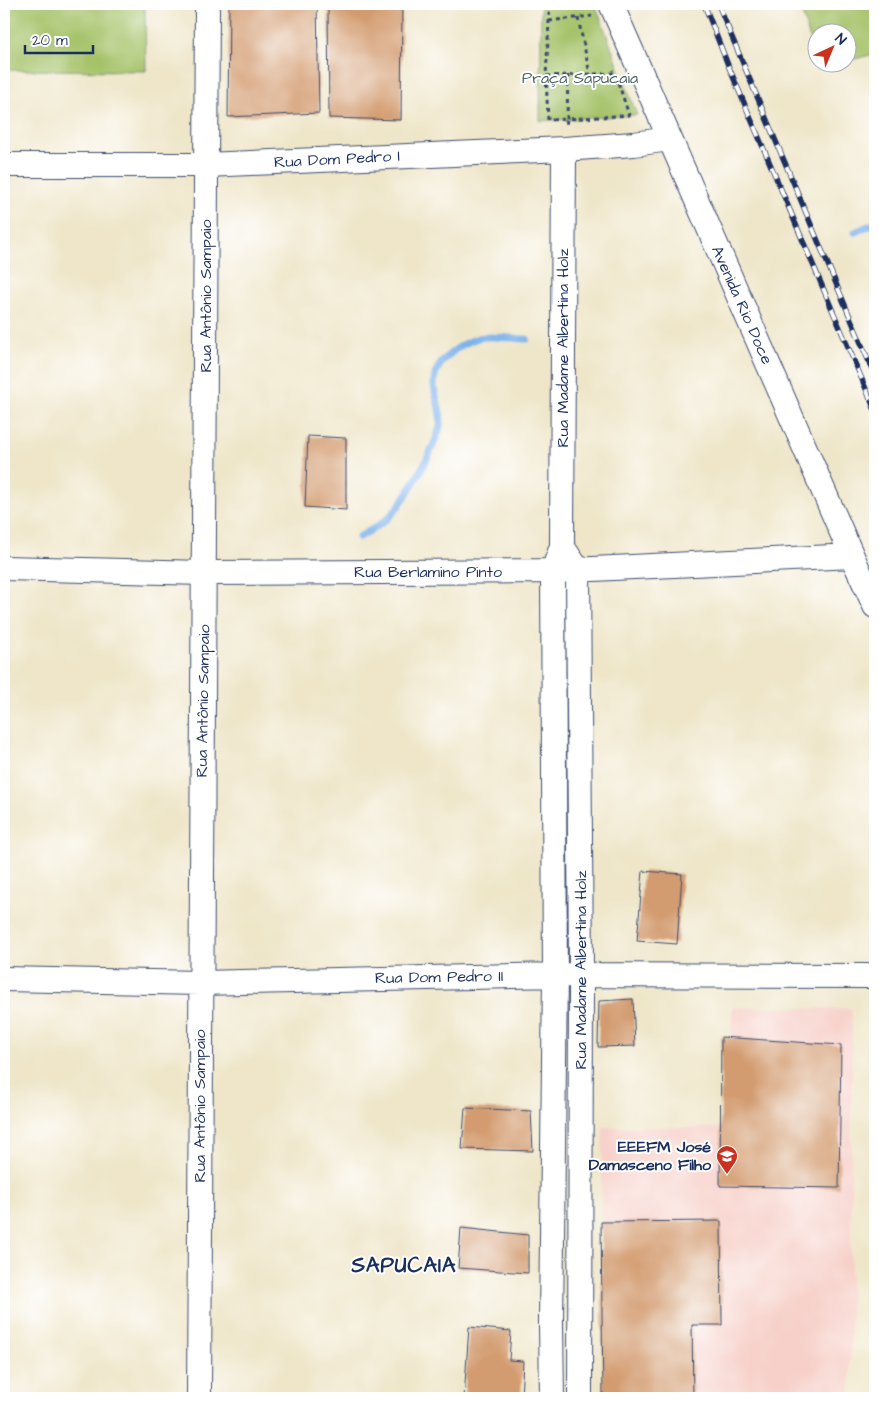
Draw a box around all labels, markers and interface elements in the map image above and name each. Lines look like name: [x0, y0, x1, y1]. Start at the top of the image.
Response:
scale bar: [25, 22, 92, 54]
north arrow: [806, 22, 856, 72]
text: N: [830, 29, 851, 50]
text: 20 m: [32, 30, 68, 51]
park label: Praça Sapucaia: [522, 67, 638, 89]
street label: Rua Dom Pedro I: [273, 145, 401, 173]
street label: Rua Antônio Sampaio: [195, 220, 217, 372]
street label: Avenida Rio Doce: [706, 242, 778, 368]
street label: Rua Madame Albertina Holz: [552, 248, 574, 448]
street label: Rua Berlamino Pinto: [354, 561, 502, 583]
street label: Rua Antônio Sampaio: [191, 624, 215, 778]
street label: Rua Madame Albertina Holz: [570, 870, 592, 1070]
street label: Rua Dom Pedro II: [375, 965, 503, 989]
street label: Rua Antônio Sampaio: [189, 1030, 211, 1182]
place label: EEEFM José Damasceno Filho: [589, 1136, 712, 1176]
school or university icon: EEEFM José Damasceno Filho: [715, 1144, 739, 1175]
district label: SAPUCAIA: [350, 1251, 457, 1280]

